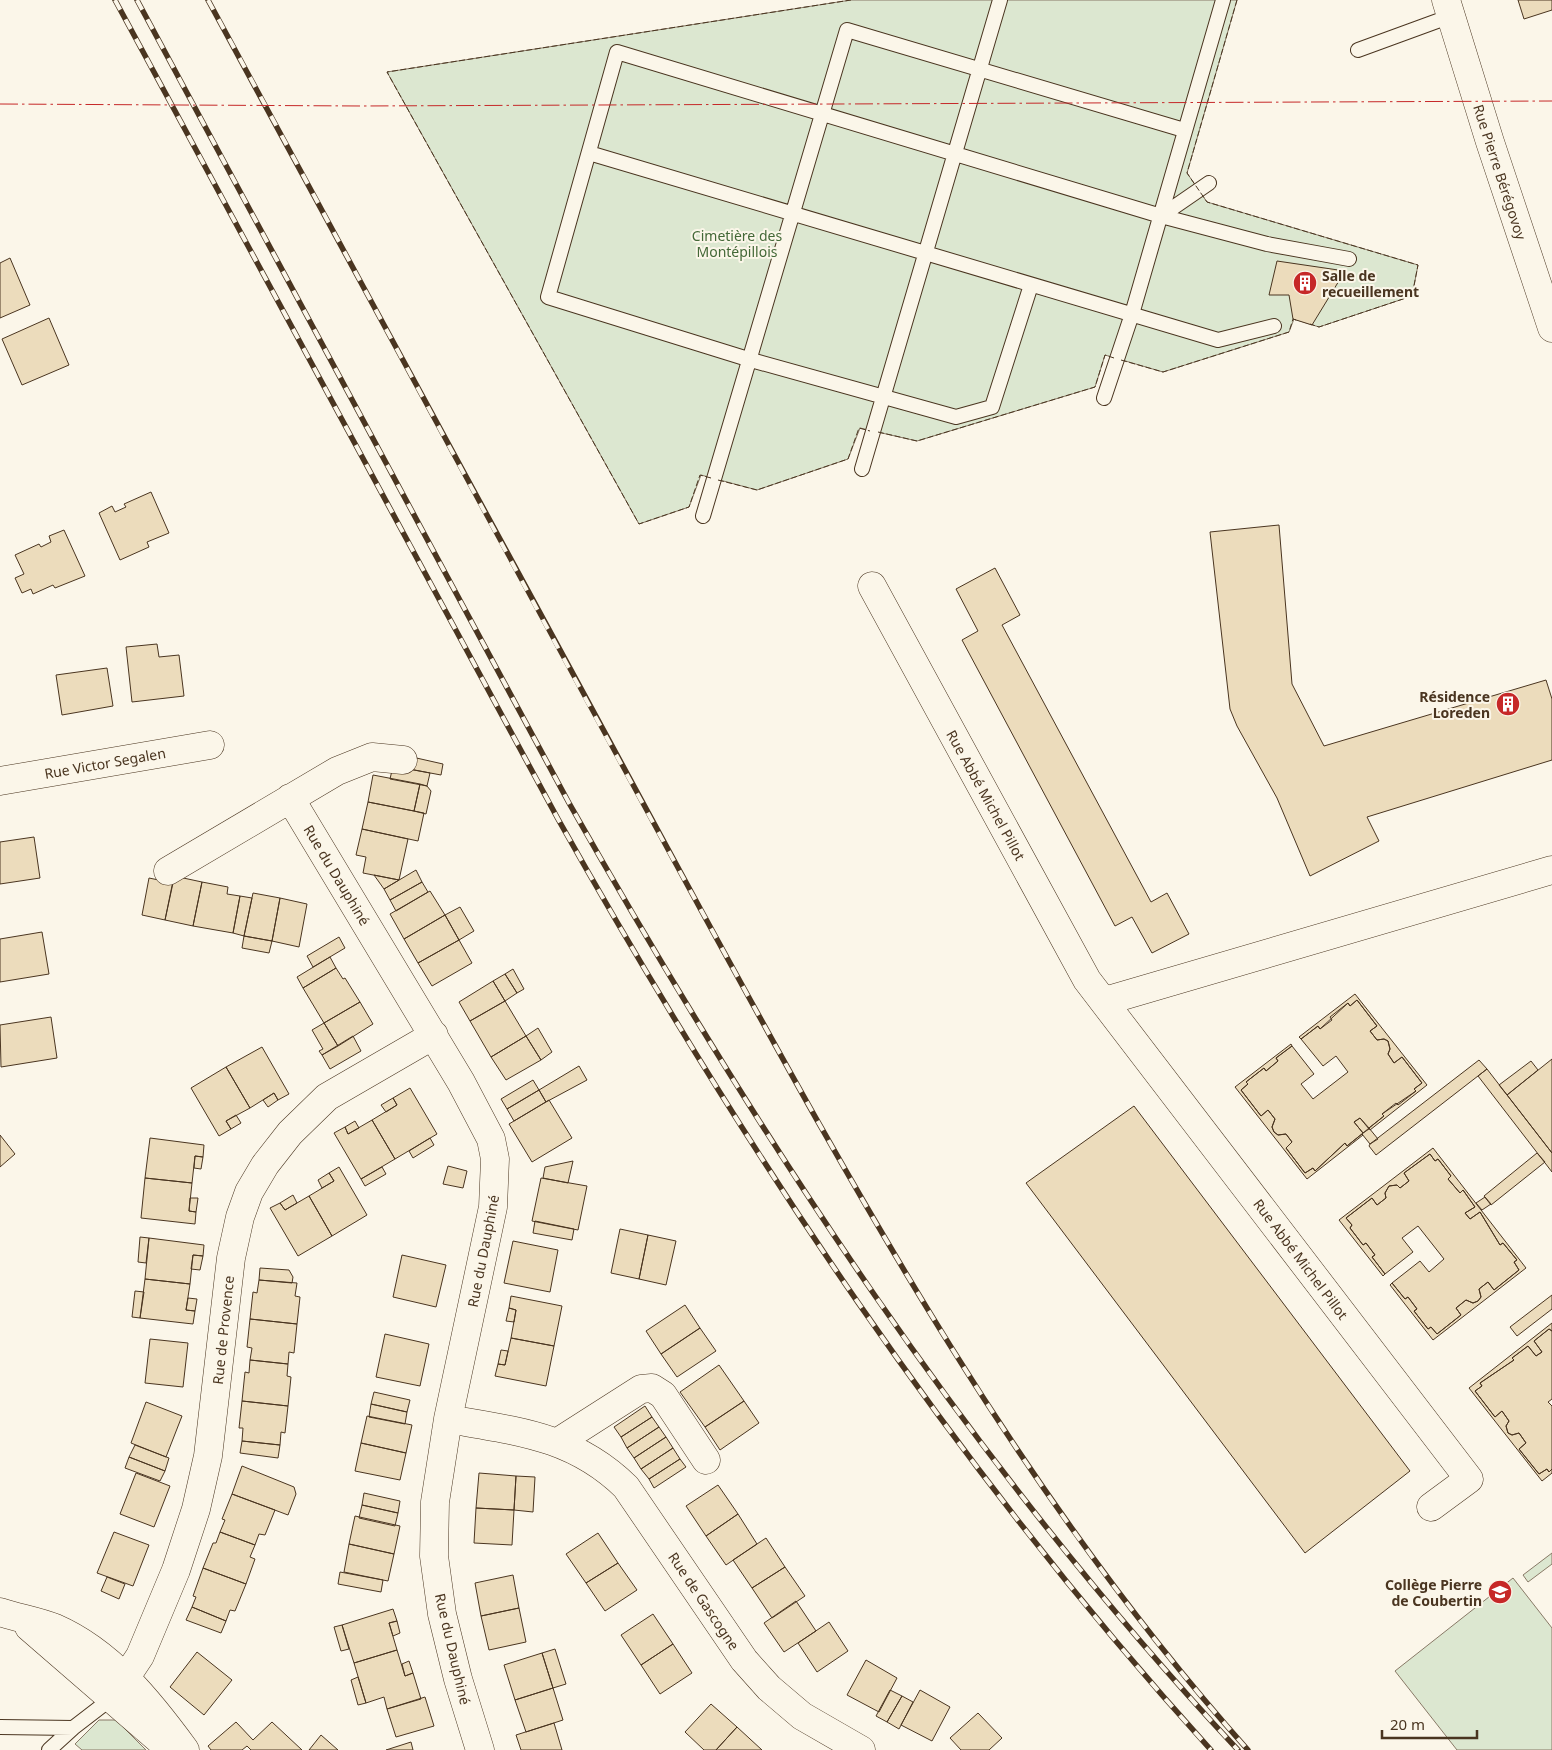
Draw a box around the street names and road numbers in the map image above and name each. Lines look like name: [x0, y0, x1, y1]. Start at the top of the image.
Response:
street label: Rue Pierre Bérégovoy: [1469, 102, 1531, 243]
street label: Rue Abbé Michel Pillot: [942, 726, 1030, 864]
street label: Rue Victor Segalen: [43, 743, 167, 783]
street label: Rue du Dauphiné: [300, 821, 375, 929]
street label: Rue du Dauphiné: [463, 1193, 503, 1309]
street label: Rue Abbé Michel Pillot: [1249, 1195, 1353, 1323]
street label: Rue de Provence: [208, 1274, 238, 1385]
street label: Rue de Gascogne: [664, 1548, 744, 1654]
street label: Rue du Dauphiné: [431, 1591, 475, 1707]

